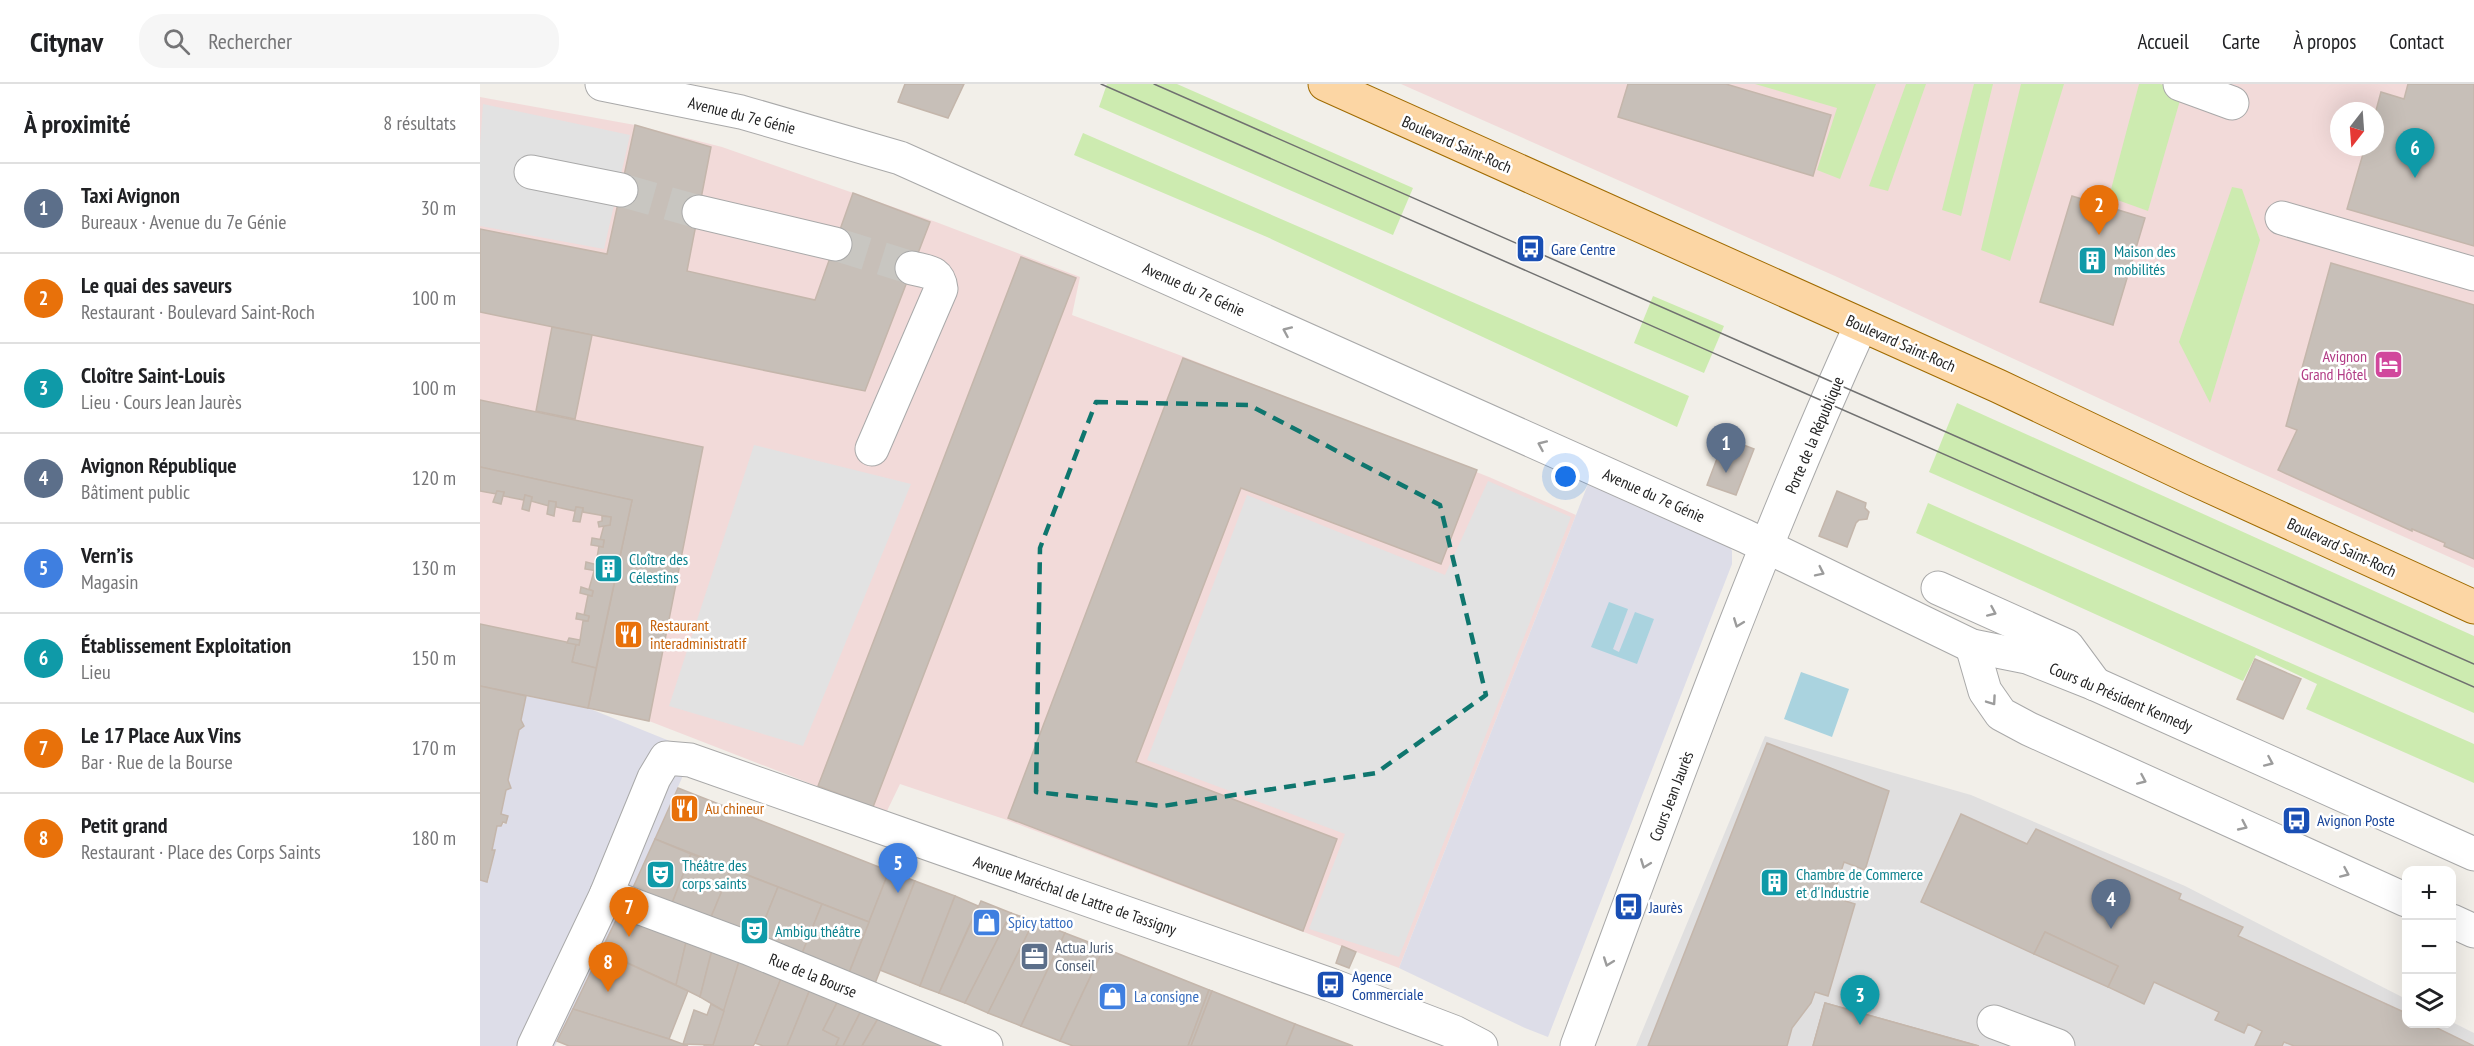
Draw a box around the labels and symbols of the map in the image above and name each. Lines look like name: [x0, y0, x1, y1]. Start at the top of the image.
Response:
street label: Avenue du 7e Génie: [686, 92, 798, 138]
north arrow: [2330, 102, 2384, 156]
street label: Boulevard Saint-Roch: [1399, 111, 1515, 177]
pin: 6: [2396, 128, 2434, 178]
pin: 2: [2080, 186, 2118, 235]
bus stop icon: Gare Centre: [1514, 233, 1546, 265]
place label: Gare Centre: [1551, 239, 1616, 259]
place label: Maison des mobilités: [2114, 241, 2176, 279]
building icon: Maison des mobilités: [2077, 244, 2109, 276]
street label: Avenue du 7e Génie: [1140, 258, 1248, 320]
street label: Boulevard Saint-Roch: [1843, 310, 1959, 376]
one-way arrow: [1283, 326, 1294, 338]
place label: Avignon Grand Hôtel: [2301, 346, 2367, 384]
hotel icon: Avignon Grand Hôtel: [2372, 349, 2404, 381]
street label: Porte de la République: [1780, 373, 1848, 497]
pin: 1: [1706, 424, 1746, 473]
one-way arrow: [1537, 441, 1548, 453]
your location: [1551, 462, 1580, 491]
street label: Avenue du 7e Génie: [1600, 464, 1708, 526]
street label: Boulevard Saint-Roch: [2284, 513, 2400, 581]
place label: Cloître des Célestins: [629, 549, 688, 587]
building icon: Cloître des Célestins: [592, 552, 624, 584]
one-way arrow: [1814, 564, 1825, 576]
one-way arrow: [1985, 605, 1996, 617]
place label: Restaurant interadministratif: [650, 615, 747, 653]
one-way arrow: [1732, 617, 1745, 628]
restaurant icon: Restaurant interadministratif: [613, 618, 645, 650]
street label: Cours du Président Kennedy: [2046, 658, 2196, 736]
one-way arrow: [1985, 694, 1996, 705]
street label: Cours Jean Jaurès: [1645, 748, 1697, 844]
one-way arrow: [2263, 755, 2274, 767]
one-way arrow: [2135, 773, 2146, 785]
restaurant icon: Au chineur: [668, 792, 700, 824]
place label: Au chineur: [705, 798, 765, 818]
bus stop icon: Avignon Poste: [2280, 804, 2312, 836]
place label: Avignon Poste: [2317, 810, 2395, 830]
one-way arrow: [2237, 819, 2248, 831]
pin: 5: [878, 844, 918, 893]
street label: Avenue Maréchal de Lattre de Tassigny: [971, 851, 1179, 939]
place label: Théâtre des corps saints: [682, 855, 747, 893]
theatre icon: Théâtre des corps saints: [645, 858, 677, 890]
one-way arrow: [1640, 858, 1652, 869]
place label: Chambre de Commerce et d'Industrie: [1796, 864, 1923, 902]
one-way arrow: [2338, 865, 2349, 877]
building icon: Chambre de Commerce et d'Industrie: [1759, 867, 1791, 899]
pin: 4: [2092, 880, 2130, 929]
pin: 7: [610, 888, 648, 937]
bus stop icon: Jaurès: [1612, 891, 1644, 923]
place label: Jaurès: [1648, 897, 1683, 917]
shop icon: Spicy tattoo: [971, 906, 1003, 938]
place label: Spicy tattoo: [1008, 912, 1073, 932]
theatre icon: Ambigu théâtre: [738, 915, 770, 947]
place label: Ambigu théâtre: [775, 921, 861, 941]
place label: Actua Juris Conseil: [1055, 937, 1113, 975]
office icon: Actua Juris Conseil: [1018, 940, 1050, 972]
pin: 8: [588, 942, 628, 992]
street label: Rue de la Bourse: [766, 948, 860, 1002]
one-way arrow: [1603, 956, 1615, 967]
place label: Agence Commerciale: [1352, 966, 1424, 1004]
bus stop icon: Agence Commerciale: [1315, 969, 1347, 1001]
pin: 3: [1840, 976, 1880, 1025]
shop icon: La consigne: [1097, 980, 1129, 1012]
place label: La consigne: [1134, 986, 1199, 1006]

